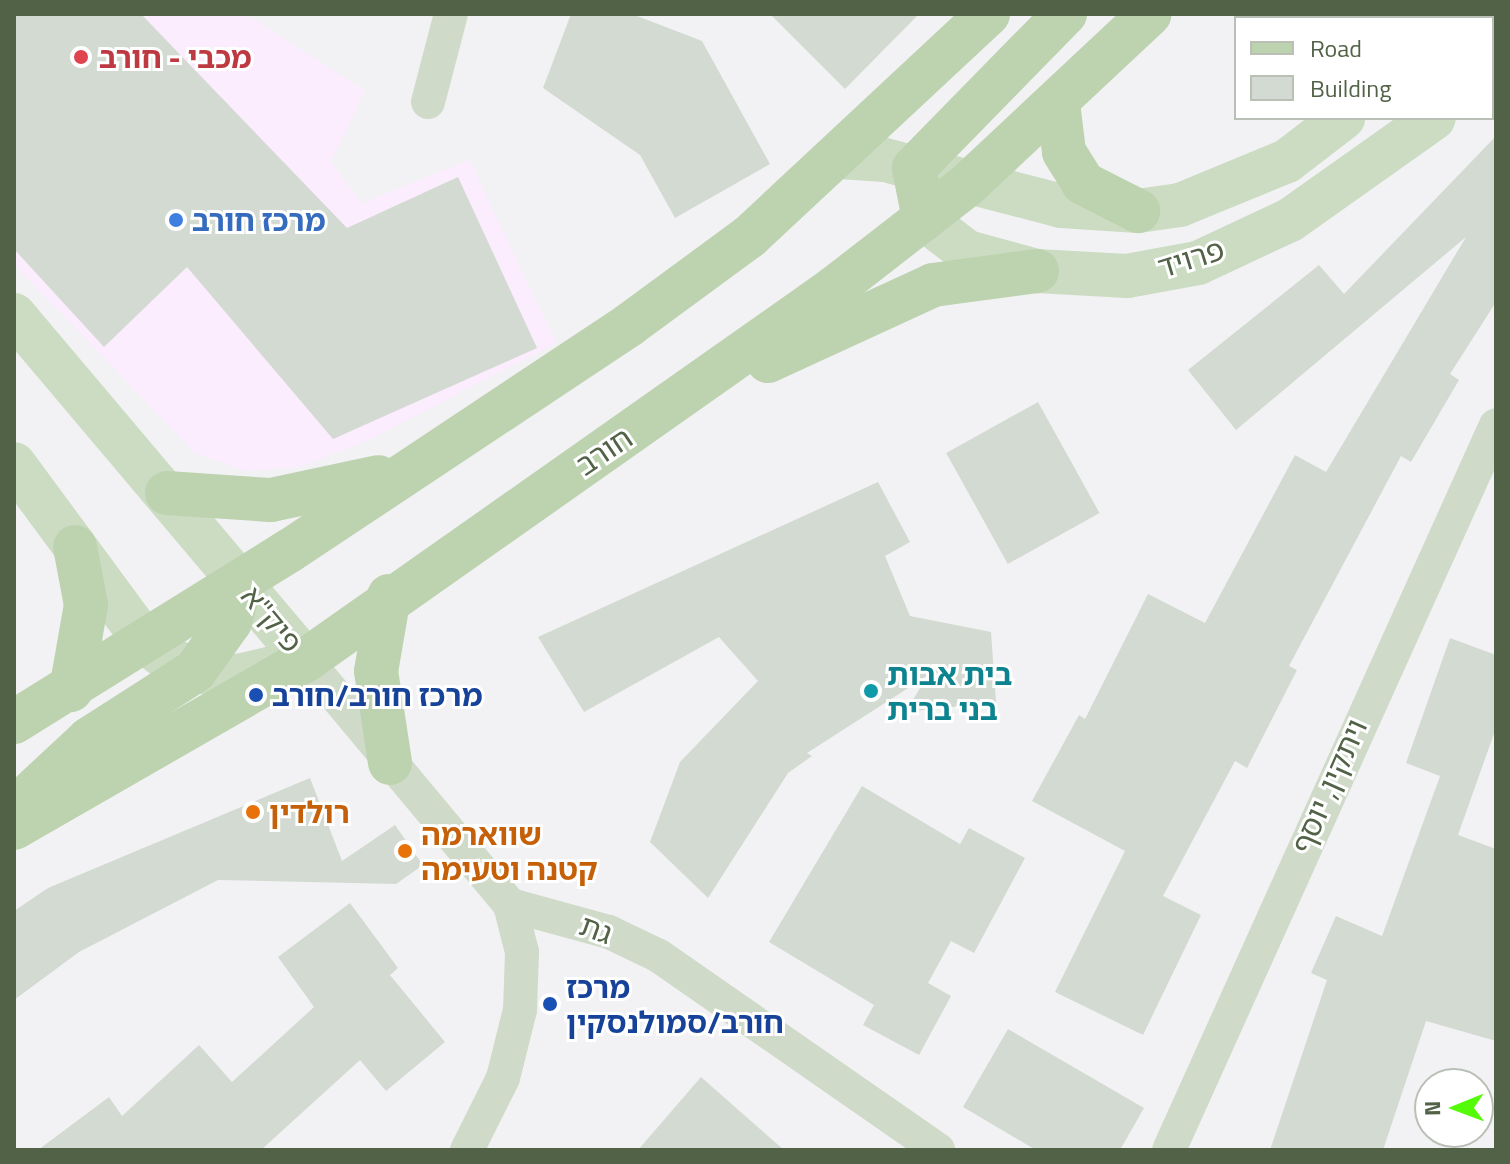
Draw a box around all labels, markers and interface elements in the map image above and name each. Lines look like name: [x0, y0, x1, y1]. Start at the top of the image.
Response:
legend: [1234, 16, 1494, 120]
text: Road: [1310, 30, 1362, 66]
place label: מכבי - חורב: [99, 39, 251, 75]
marker: מכבי - חורב: [70, 46, 92, 68]
text: Building: [1310, 70, 1392, 106]
place label: מרכז חורב: [192, 202, 326, 238]
marker: מרכז חורב: [167, 211, 185, 229]
street label: פרויד: [1153, 231, 1229, 285]
street label: חורב: [569, 419, 639, 483]
street label: פיק"א: [234, 578, 310, 660]
place label: בית אבות בני ברית: [887, 656, 1012, 726]
place label: מרכז חורב/חורב: [272, 677, 483, 713]
marker: בית אבות בני ברית: [862, 682, 880, 700]
marker: מרכז חורב/חורב: [247, 686, 265, 704]
street label: ויתקין, יוסף: [1283, 713, 1375, 859]
place label: רולדין: [269, 794, 350, 830]
marker: רולדין: [244, 803, 262, 821]
place label: שווארמה קטנה וטעימה: [421, 816, 598, 886]
marker: שווארמה קטנה וטעימה: [396, 842, 414, 860]
street label: גת: [575, 907, 617, 951]
place label: מרכז חורב/סמולנסקין: [566, 969, 784, 1040]
marker: מרכז חורב/סמולנסקין: [541, 995, 559, 1013]
north arrow: [1414, 1068, 1494, 1148]
text: N: [1415, 1100, 1449, 1116]

